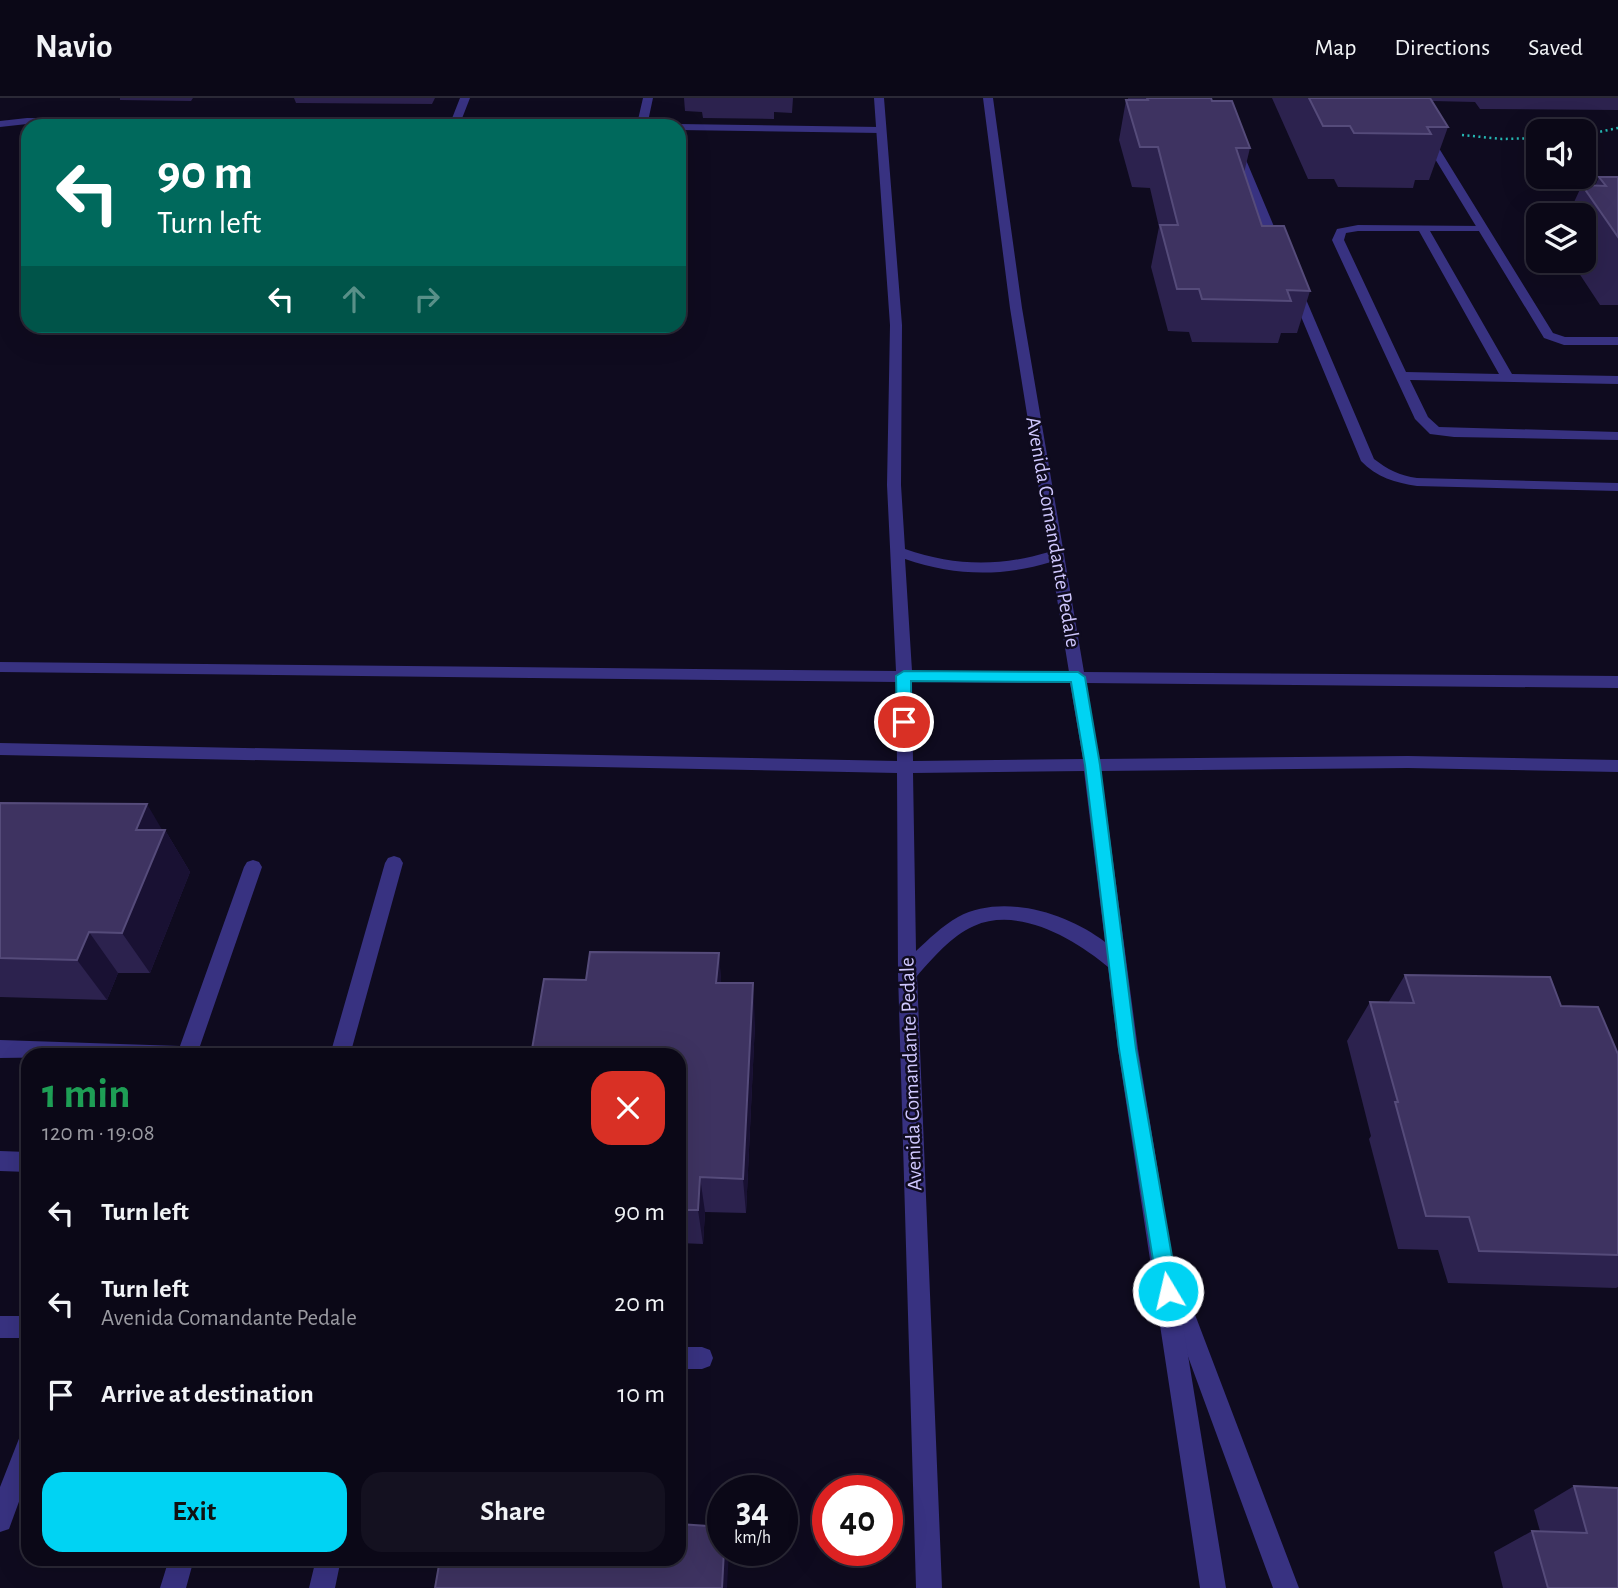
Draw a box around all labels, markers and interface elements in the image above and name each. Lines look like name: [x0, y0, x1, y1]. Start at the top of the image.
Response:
text: Navio: [35, 31, 113, 64]
text: Map: [1314, 36, 1356, 60]
text: Directions: [1394, 36, 1490, 60]
text: Saved: [1528, 36, 1583, 60]
map controls: [1526, 119, 1596, 273]
button: sound: [1526, 119, 1596, 189]
icon: left: [42, 147, 133, 238]
text: 90 m: [157, 149, 253, 198]
button: layers: [1526, 203, 1596, 273]
text: Turn left: [157, 207, 261, 239]
icon: left: [262, 280, 300, 318]
icon: ahead: [335, 280, 373, 318]
icon: right: [408, 280, 446, 318]
street label: Avenida Comandante Pedale: [1022, 415, 1084, 649]
pin: [874, 692, 934, 752]
icon: arrive: [885, 703, 923, 741]
street label: Avenida Comandante Pedale: [896, 957, 926, 1191]
button: close: [591, 1071, 665, 1145]
text: 1 min: [42, 1073, 131, 1115]
text: 120 m · 19:08: [42, 1122, 155, 1145]
icon: left: [42, 1194, 80, 1232]
text: Turn left: [101, 1199, 189, 1225]
text: 90 m: [614, 1199, 665, 1225]
position arrow: [1131, 1254, 1205, 1328]
text: Turn left: [101, 1276, 189, 1302]
icon: left: [42, 1285, 80, 1323]
text: 20 m: [614, 1290, 665, 1316]
text: Avenida Comandante Pedale: [101, 1307, 357, 1330]
icon: arrive: [42, 1376, 80, 1414]
text: Arrive at destination: [101, 1381, 314, 1407]
text: 10 m: [617, 1381, 665, 1407]
button: Exit: [42, 1472, 347, 1552]
button: Share: [361, 1472, 665, 1552]
speed limit sign: 40: [812, 1475, 903, 1566]
text: 34: [736, 1494, 769, 1529]
text: km/h: [734, 1529, 771, 1547]

